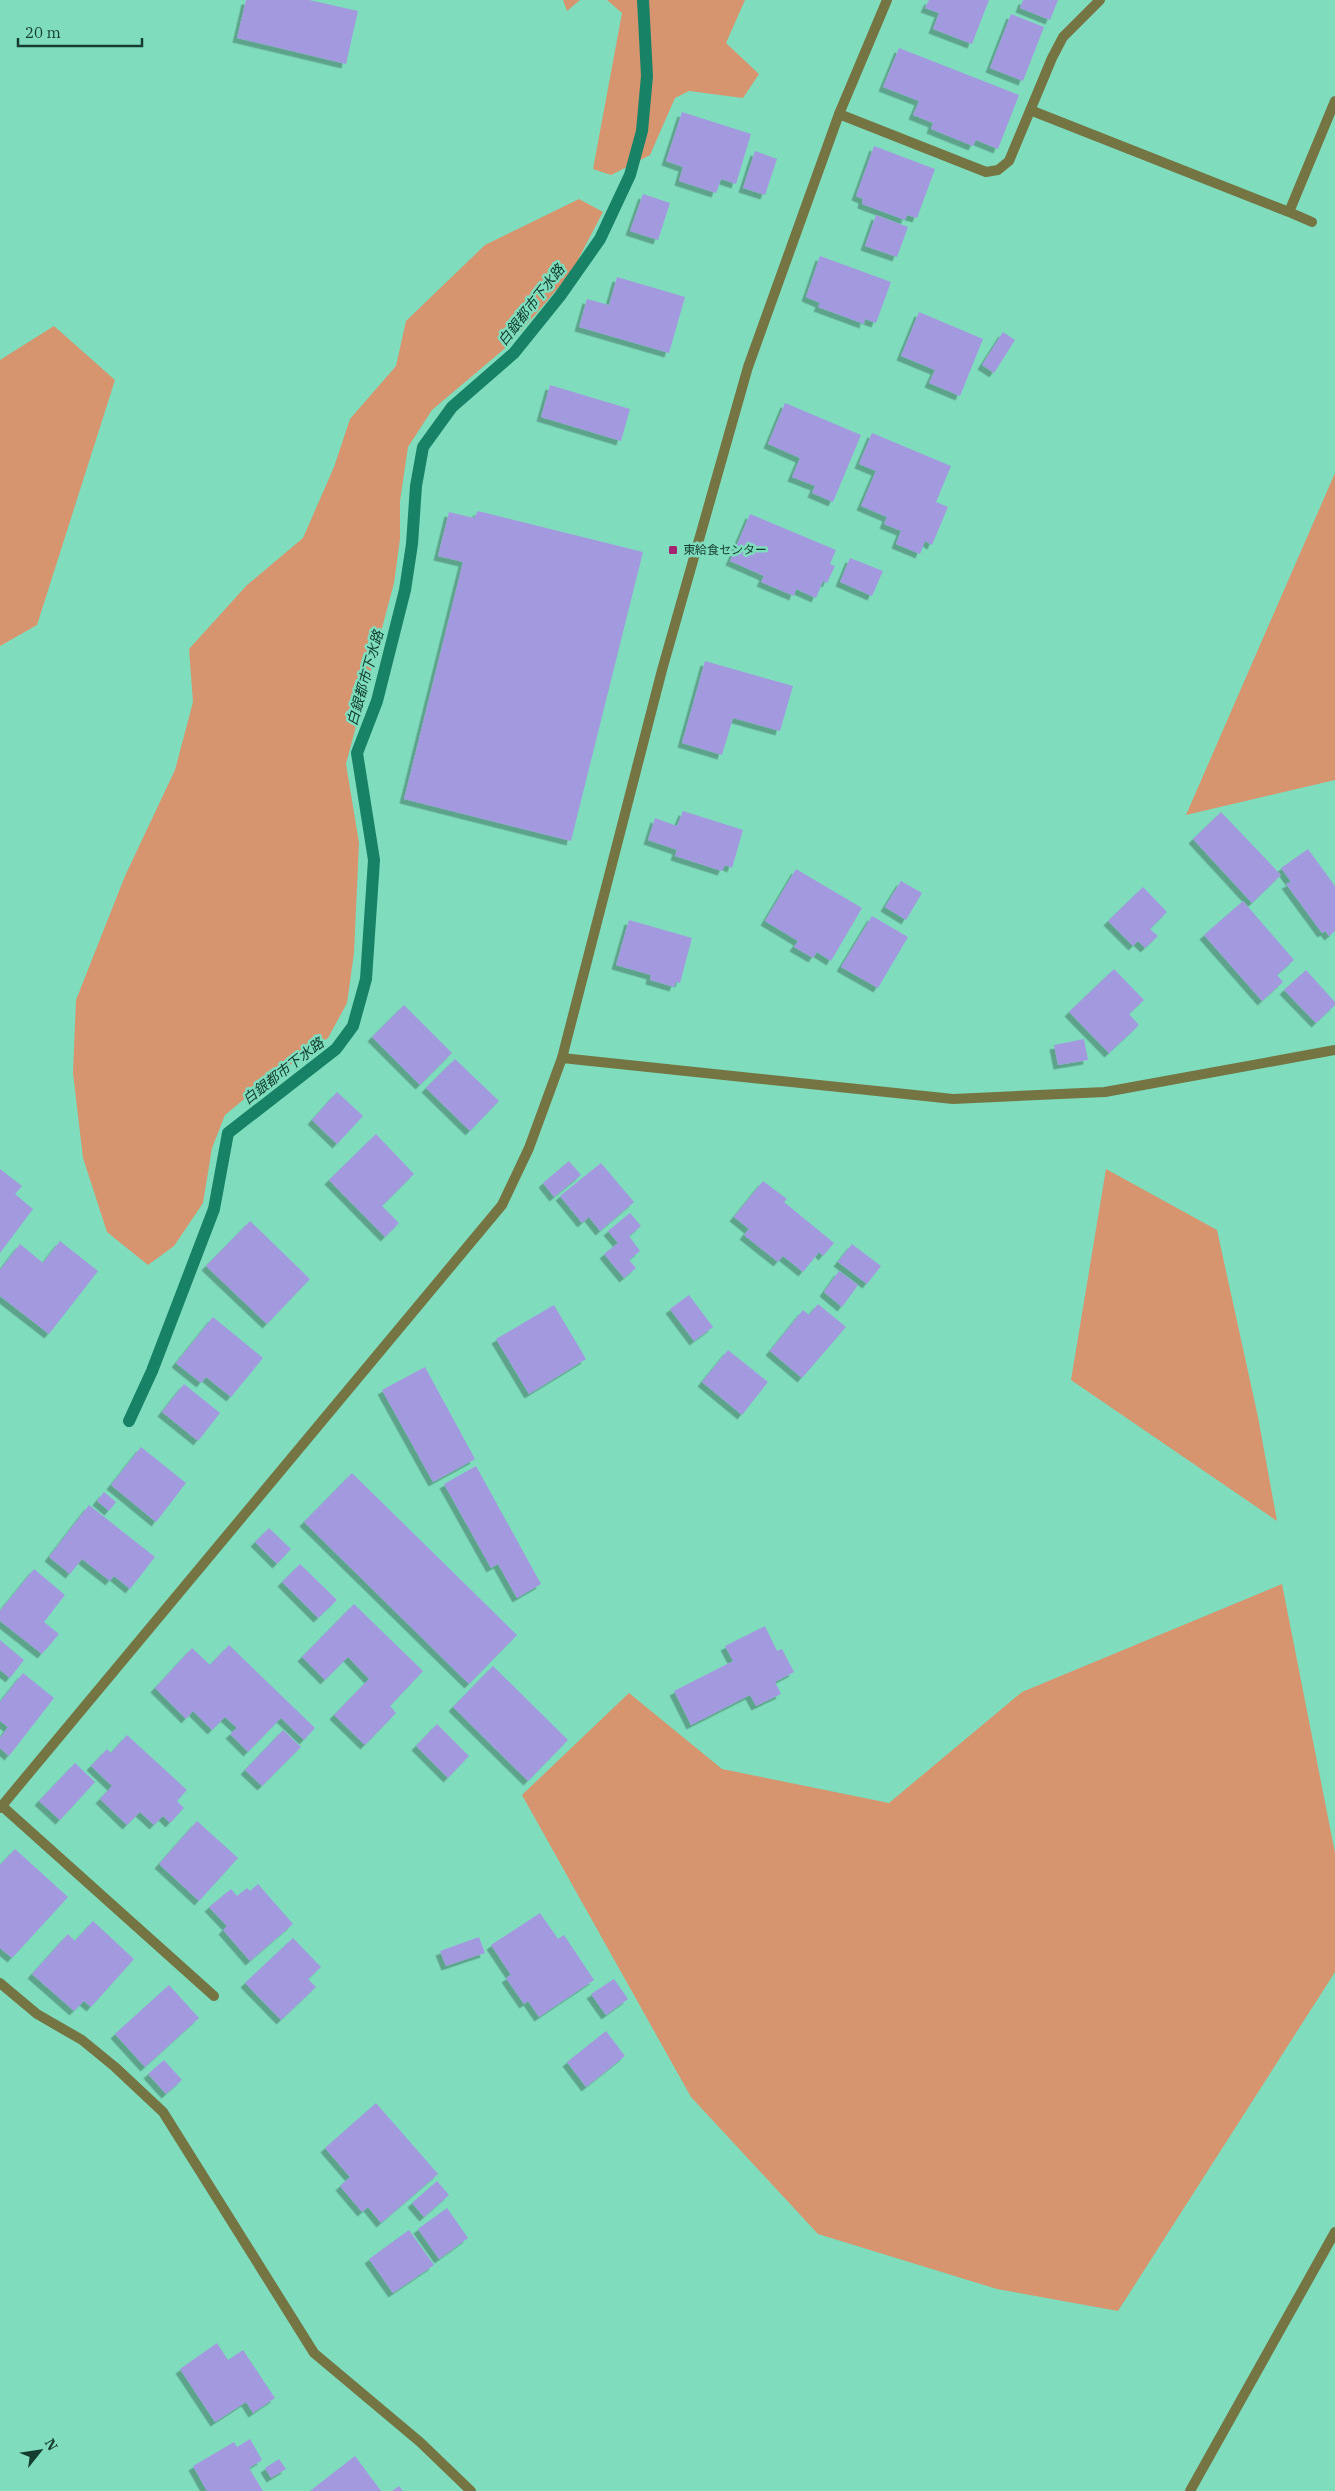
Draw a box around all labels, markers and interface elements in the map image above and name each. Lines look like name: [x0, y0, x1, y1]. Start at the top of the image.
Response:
scale bar: [18, 15, 141, 47]
text: 20 m: [25, 23, 61, 42]
water label: 白銀都市下水路: [494, 260, 569, 349]
place label: 東給食センター: [683, 542, 767, 557]
marker: 東給食センター: [667, 544, 679, 556]
water label: 白銀都市下水路: [343, 627, 387, 728]
water label: 白銀都市下水路: [239, 1033, 328, 1108]
north arrow: [15, 2426, 65, 2476]
text: N: [41, 2435, 62, 2454]

